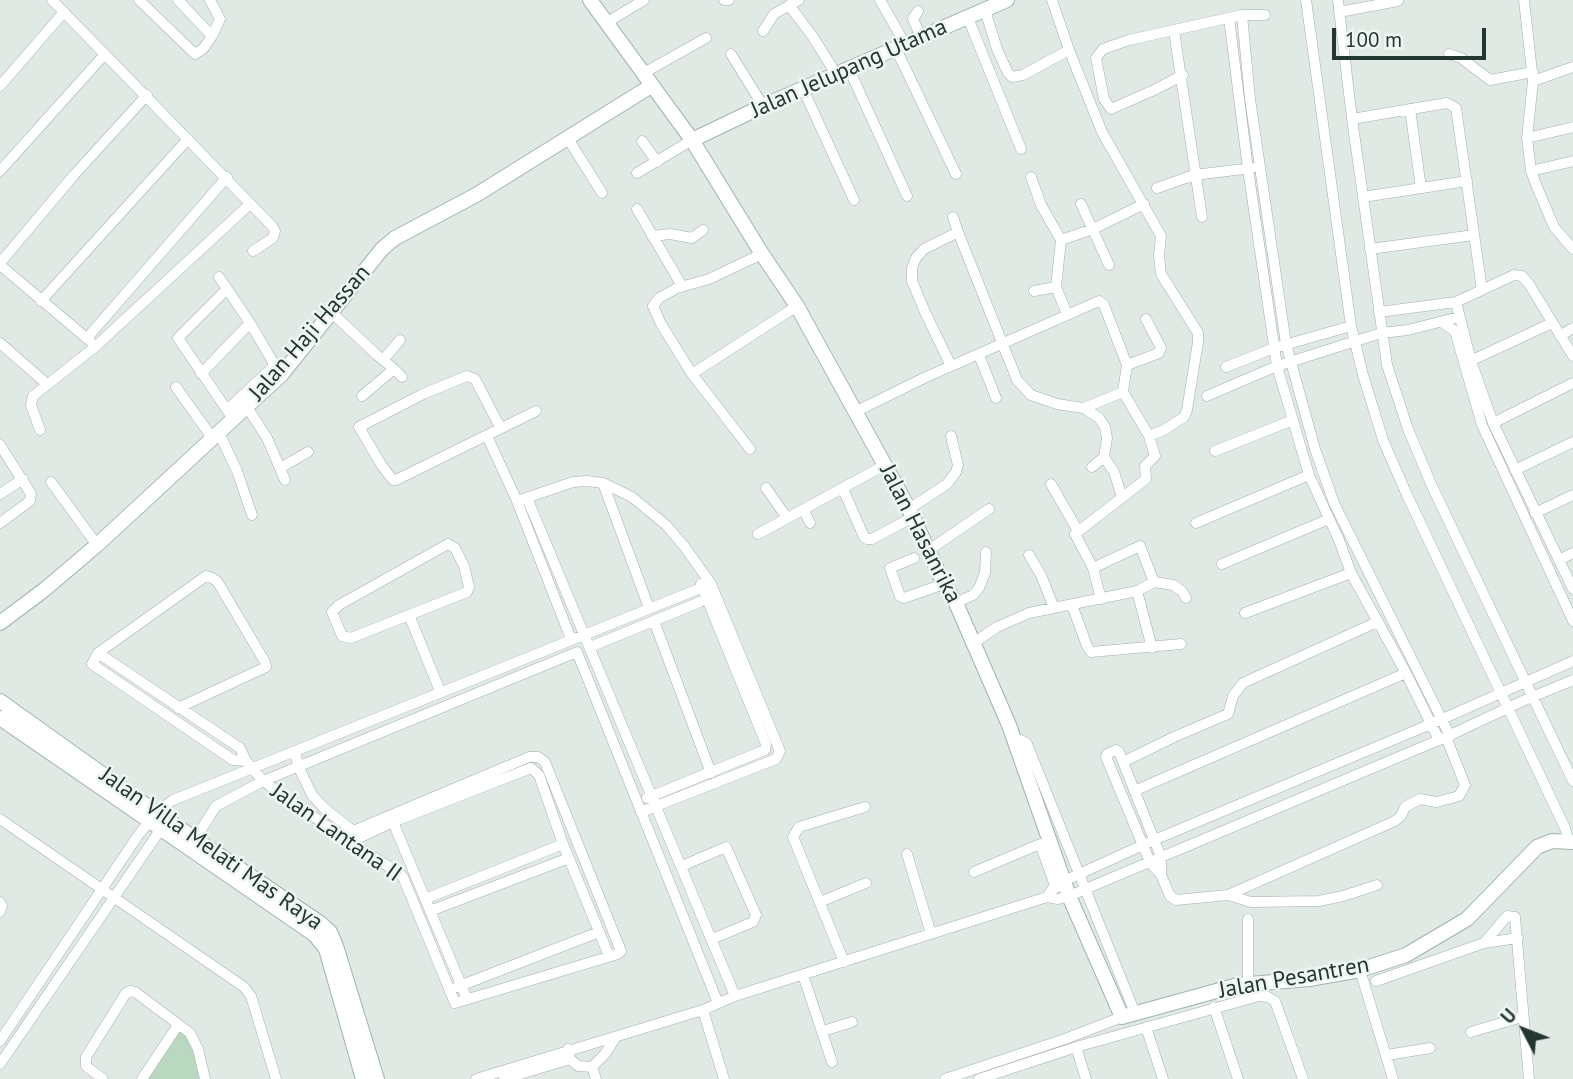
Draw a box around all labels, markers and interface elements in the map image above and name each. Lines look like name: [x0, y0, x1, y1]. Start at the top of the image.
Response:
street label: Jalan Jelupang Utama: [747, 13, 951, 125]
scale bar: [1335, 14, 1489, 58]
text: 100 m: [1345, 26, 1402, 53]
street label: Jalan Haji Hassan: [244, 260, 376, 406]
street label: Jalan Hasanrika: [873, 460, 967, 608]
street label: Jalan Villa Melati Mas Raya: [94, 762, 328, 936]
street label: Jalan Lantana II: [265, 778, 407, 888]
street label: Jalan Pesantren: [1217, 951, 1371, 1005]
north arrow: [1489, 995, 1559, 1065]
text: U: [1495, 1003, 1521, 1028]

